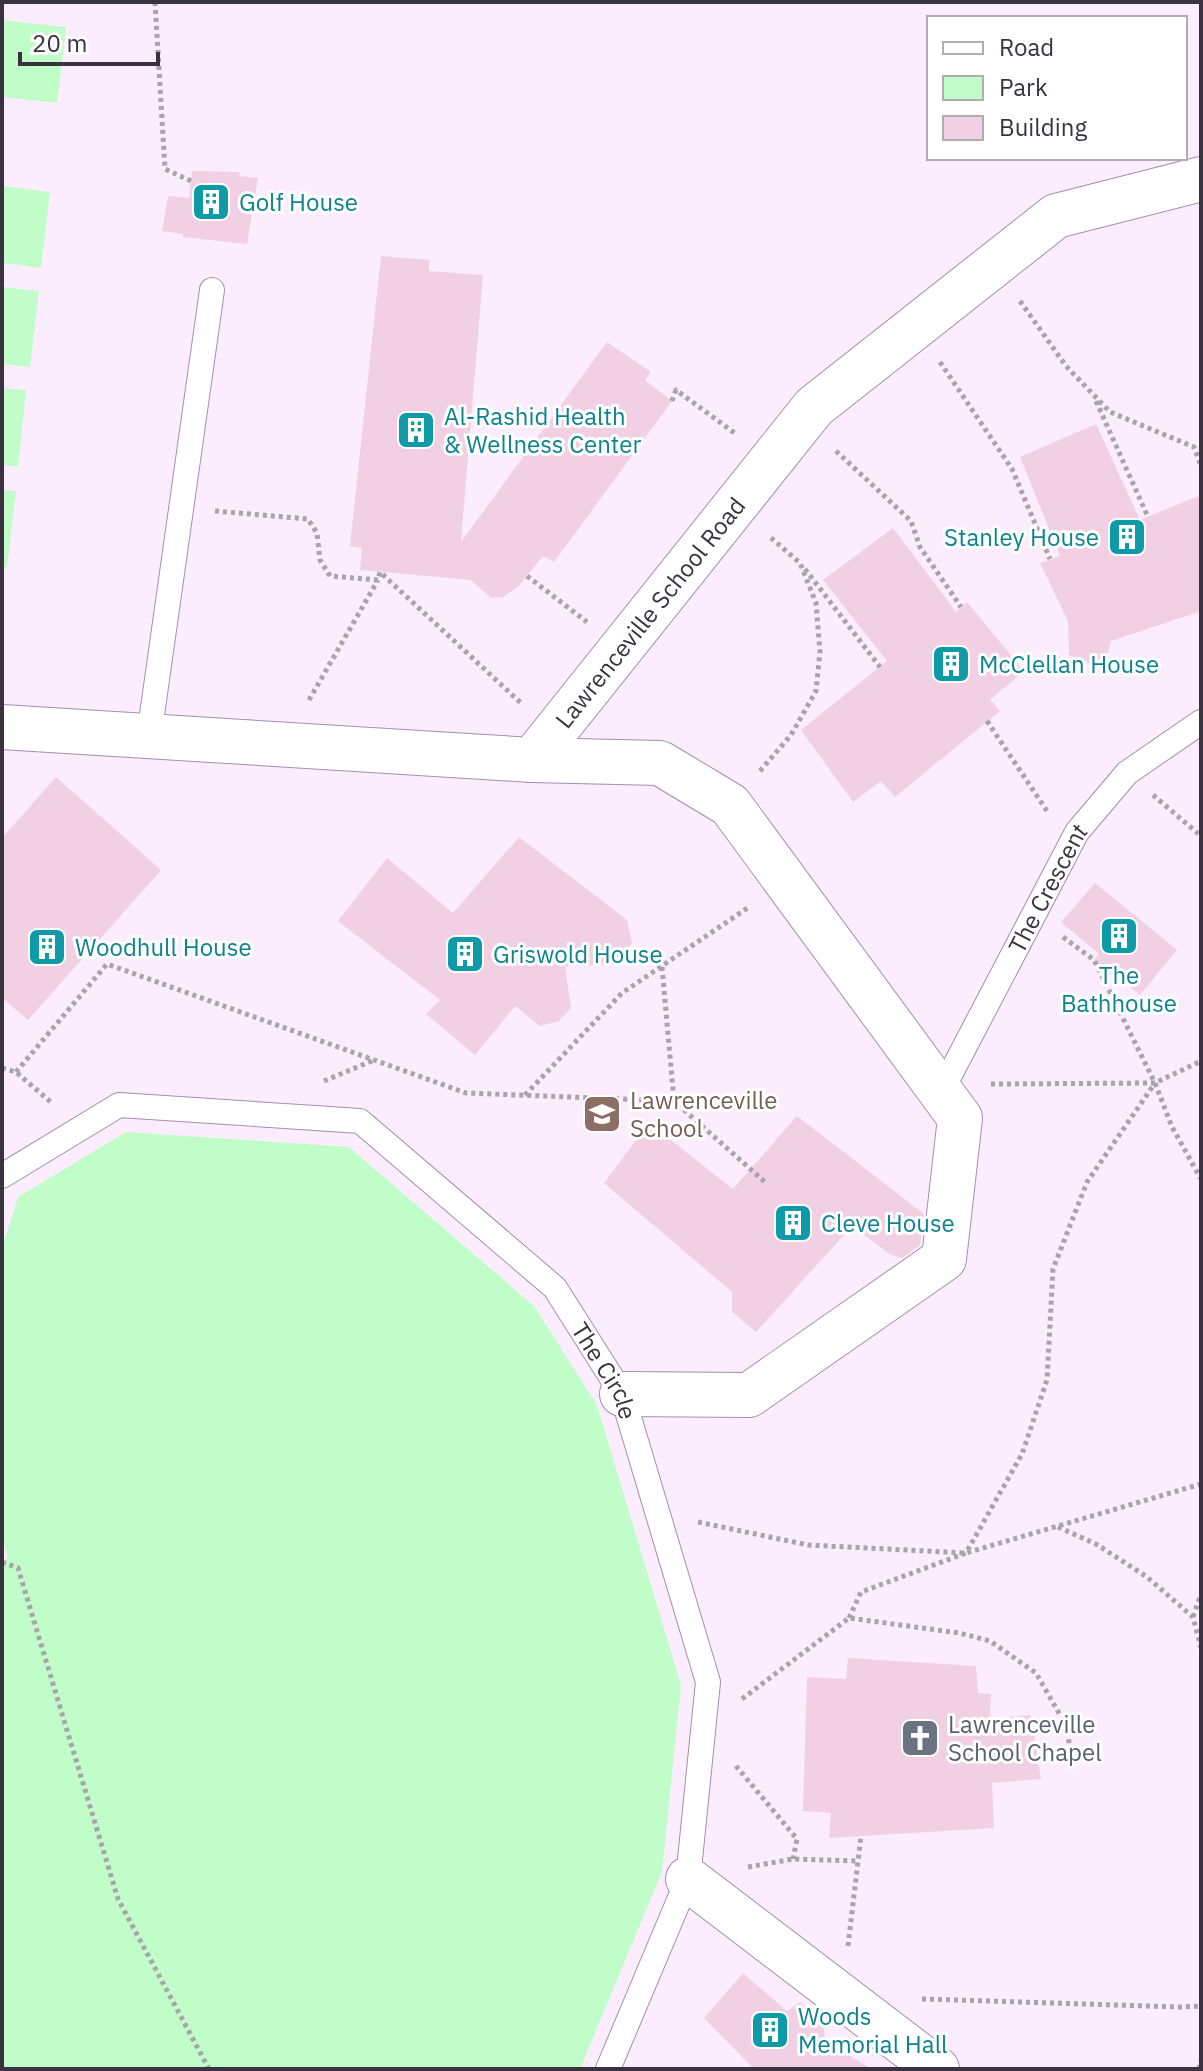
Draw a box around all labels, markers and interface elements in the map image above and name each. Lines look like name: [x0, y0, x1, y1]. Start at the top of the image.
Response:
scale bar: [20, 16, 158, 66]
legend: [927, 16, 1187, 160]
text: 20 m: [32, 27, 87, 59]
text: Road: [999, 31, 1054, 63]
text: Park: [999, 71, 1048, 103]
text: Building: [999, 111, 1087, 143]
building icon: Golf House: [190, 181, 232, 223]
place label: Golf House: [239, 186, 358, 218]
place label: Al-Rashid Health & Wellness Center: [444, 400, 641, 460]
building icon: Al-Rashid Health & Wellness Center: [395, 409, 437, 451]
street label: Lawrenceville School Road: [548, 490, 752, 735]
building icon: Stanley House: [1106, 516, 1148, 558]
place label: Stanley House: [944, 521, 1099, 553]
building icon: McClellan House: [930, 643, 972, 685]
place label: McClellan House: [979, 648, 1159, 680]
street label: The Crescent: [1001, 816, 1094, 958]
building icon: The Bathhouse: [1098, 915, 1140, 957]
building icon: Woodhull House: [26, 926, 68, 968]
place label: Woodhull House: [75, 931, 252, 963]
building icon: Griswold House: [444, 933, 486, 975]
place label: Griswold House: [493, 938, 663, 970]
place label: The Bathhouse: [1061, 959, 1177, 1019]
place label: Lawrenceville School: [630, 1084, 778, 1144]
school or university icon: Lawrenceville School: [581, 1093, 623, 1135]
building icon: Cleve House: [772, 1202, 814, 1244]
place label: Cleve House: [821, 1207, 955, 1239]
street label: The Circle: [564, 1316, 645, 1423]
place label: Lawrenceville School Chapel: [948, 1708, 1102, 1768]
church icon: Lawrenceville School Chapel: [899, 1717, 941, 1759]
place label: Woods Memorial Hall: [798, 2000, 948, 2060]
building icon: Woods Memorial Hall: [749, 2009, 791, 2051]

